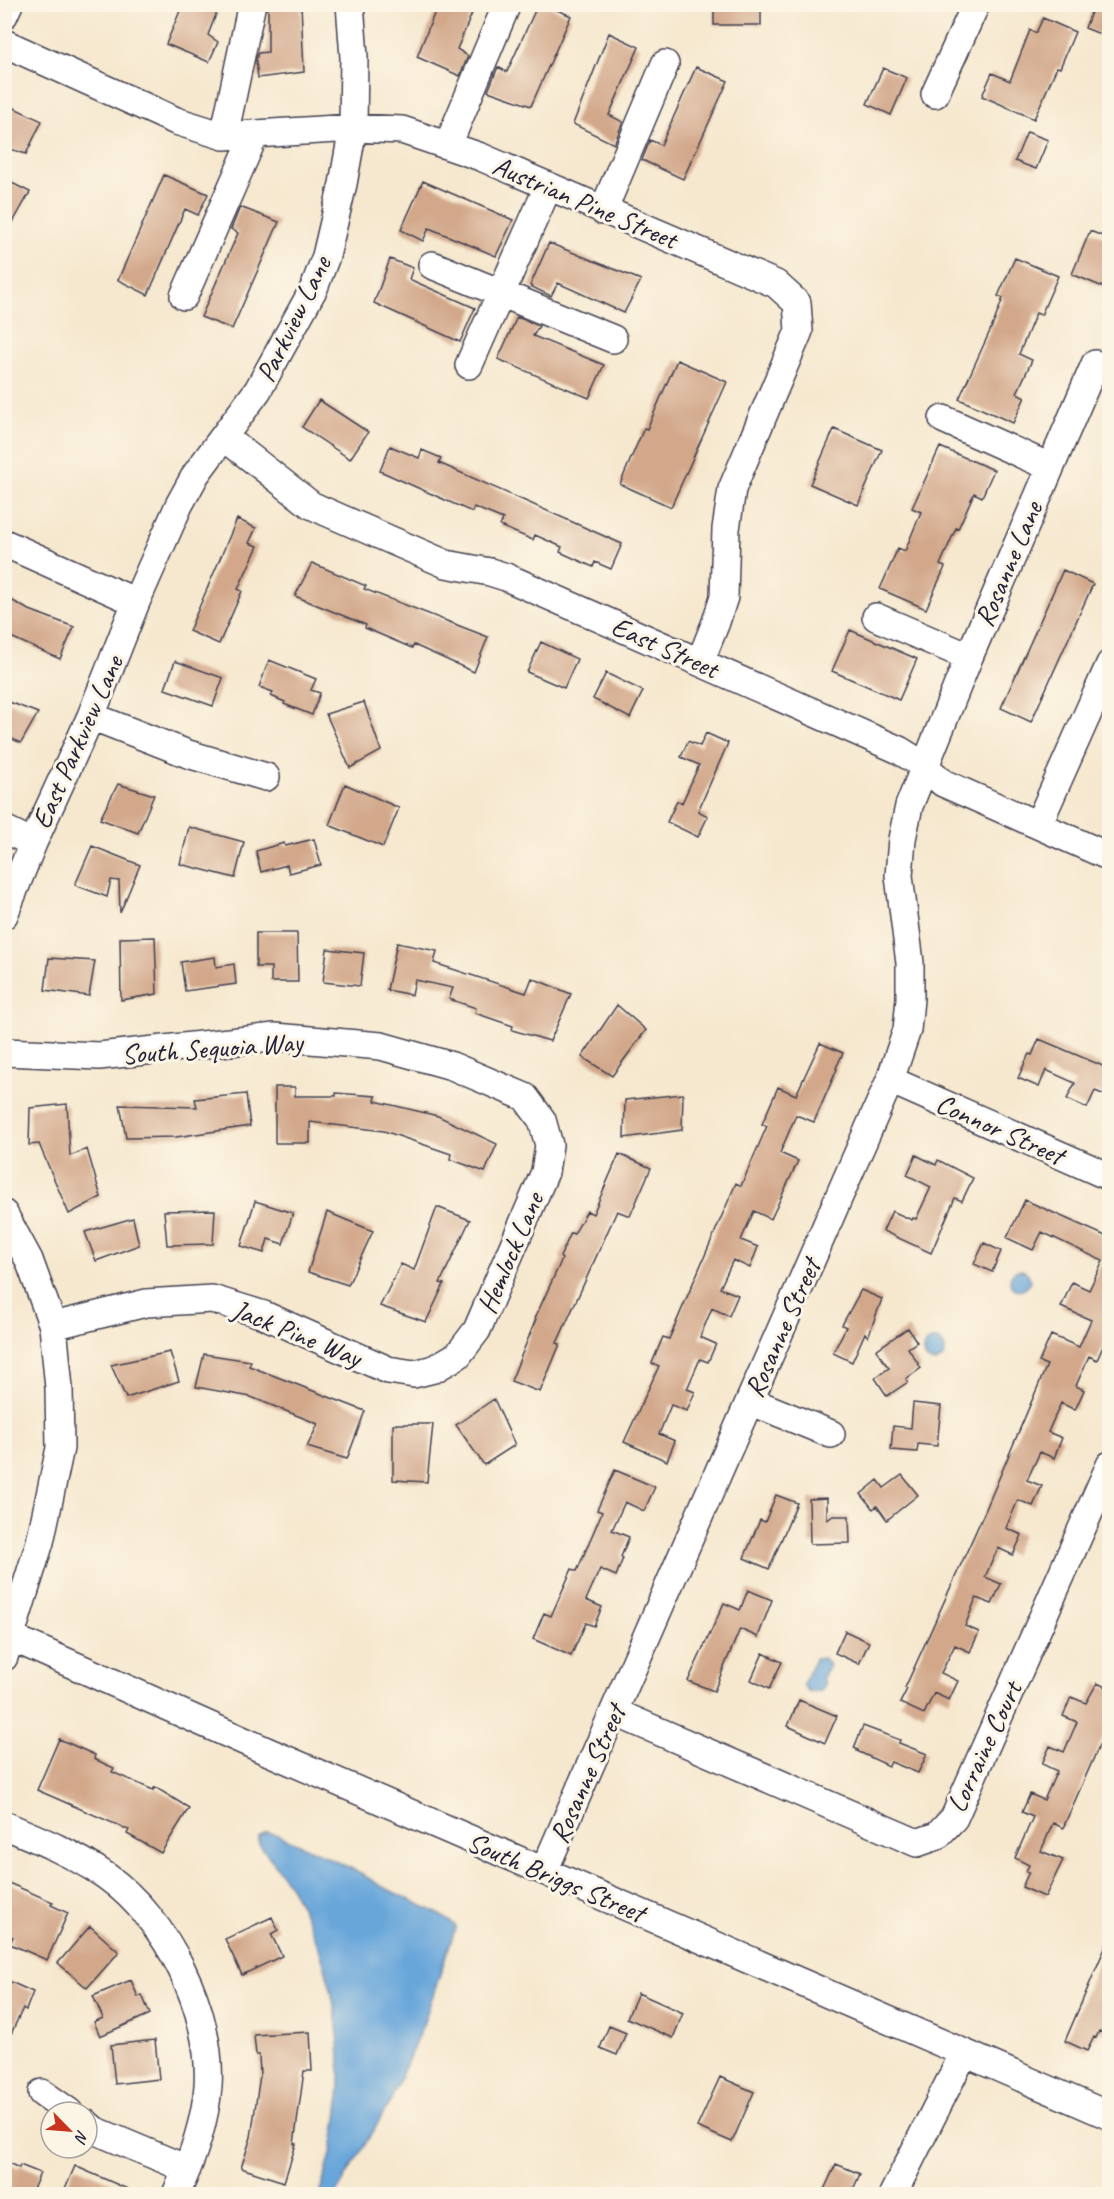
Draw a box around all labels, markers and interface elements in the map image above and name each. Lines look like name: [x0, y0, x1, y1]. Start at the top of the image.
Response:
street label: Austrian Pine Street: [488, 147, 685, 258]
street label: Parkview Lane: [248, 249, 339, 387]
street label: Rosanne Lane: [966, 494, 1051, 632]
street label: East Street: [606, 608, 726, 687]
street label: East Parkview Lane: [23, 648, 131, 834]
street label: South Sequoia Way: [120, 1024, 306, 1072]
street label: Connor Street: [931, 1085, 1073, 1174]
street label: Hemlock Lane: [469, 1186, 552, 1319]
street label: Rosanne Street: [736, 1250, 829, 1402]
street label: Jack Pine Way: [226, 1291, 369, 1376]
street label: Lorraine Court: [939, 1674, 1031, 1818]
street label: Rosanne Street: [541, 1696, 634, 1848]
street label: South Briggs Street: [462, 1824, 653, 1932]
north arrow: [39, 2100, 99, 2160]
text: N: [69, 2127, 93, 2147]

